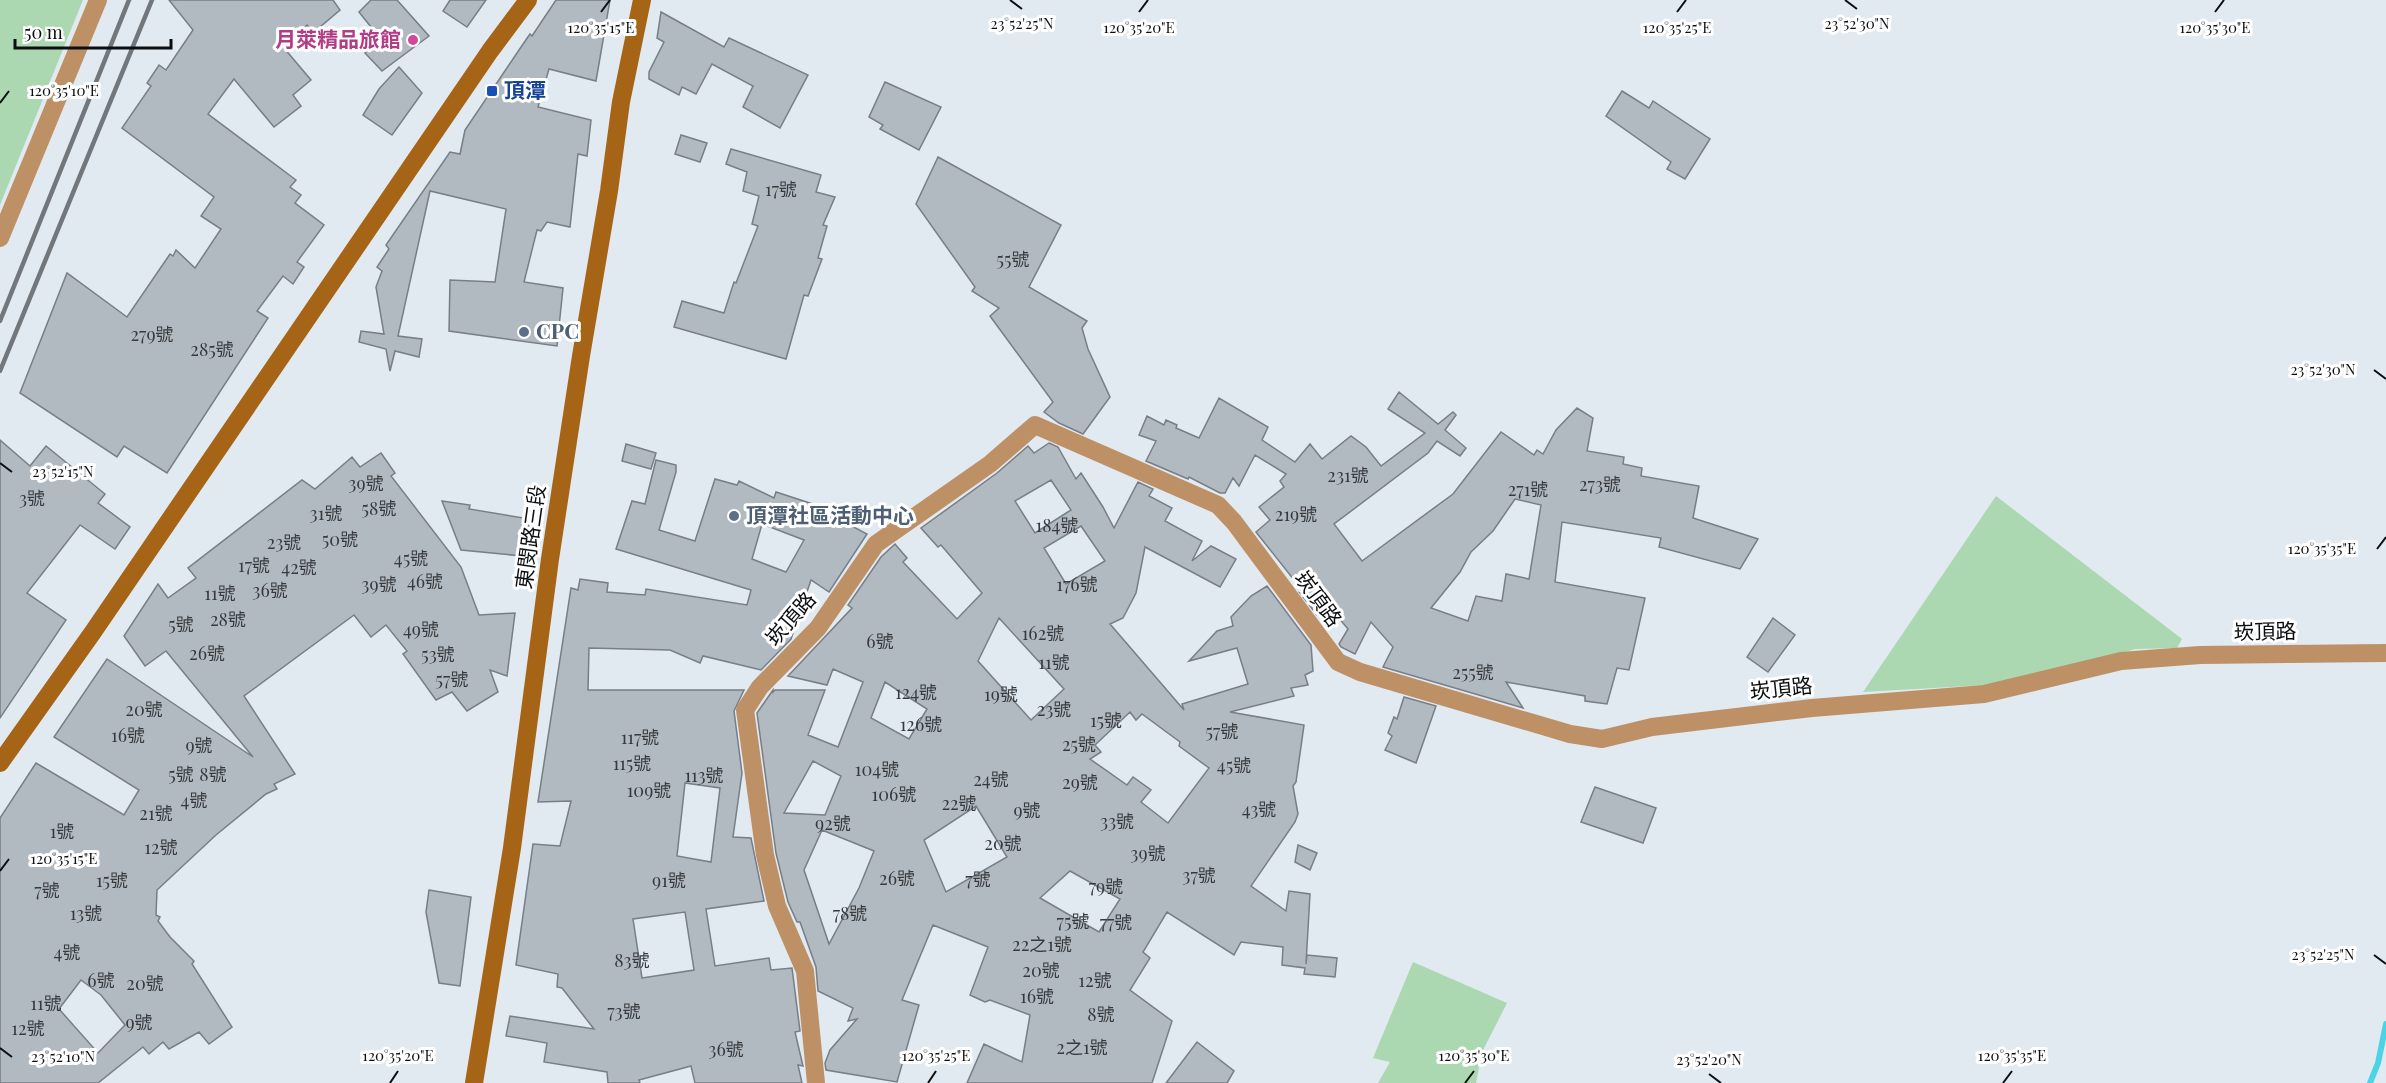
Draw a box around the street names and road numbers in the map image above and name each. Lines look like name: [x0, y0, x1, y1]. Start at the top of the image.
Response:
street label: 東閔路三段: [508, 483, 550, 591]
street label: 崁頂路: [1290, 564, 1349, 632]
street label: 崁頂路: [758, 585, 821, 651]
street label: 崁頂路: [2233, 615, 2297, 645]
street label: 崁頂路: [1748, 670, 1814, 704]

